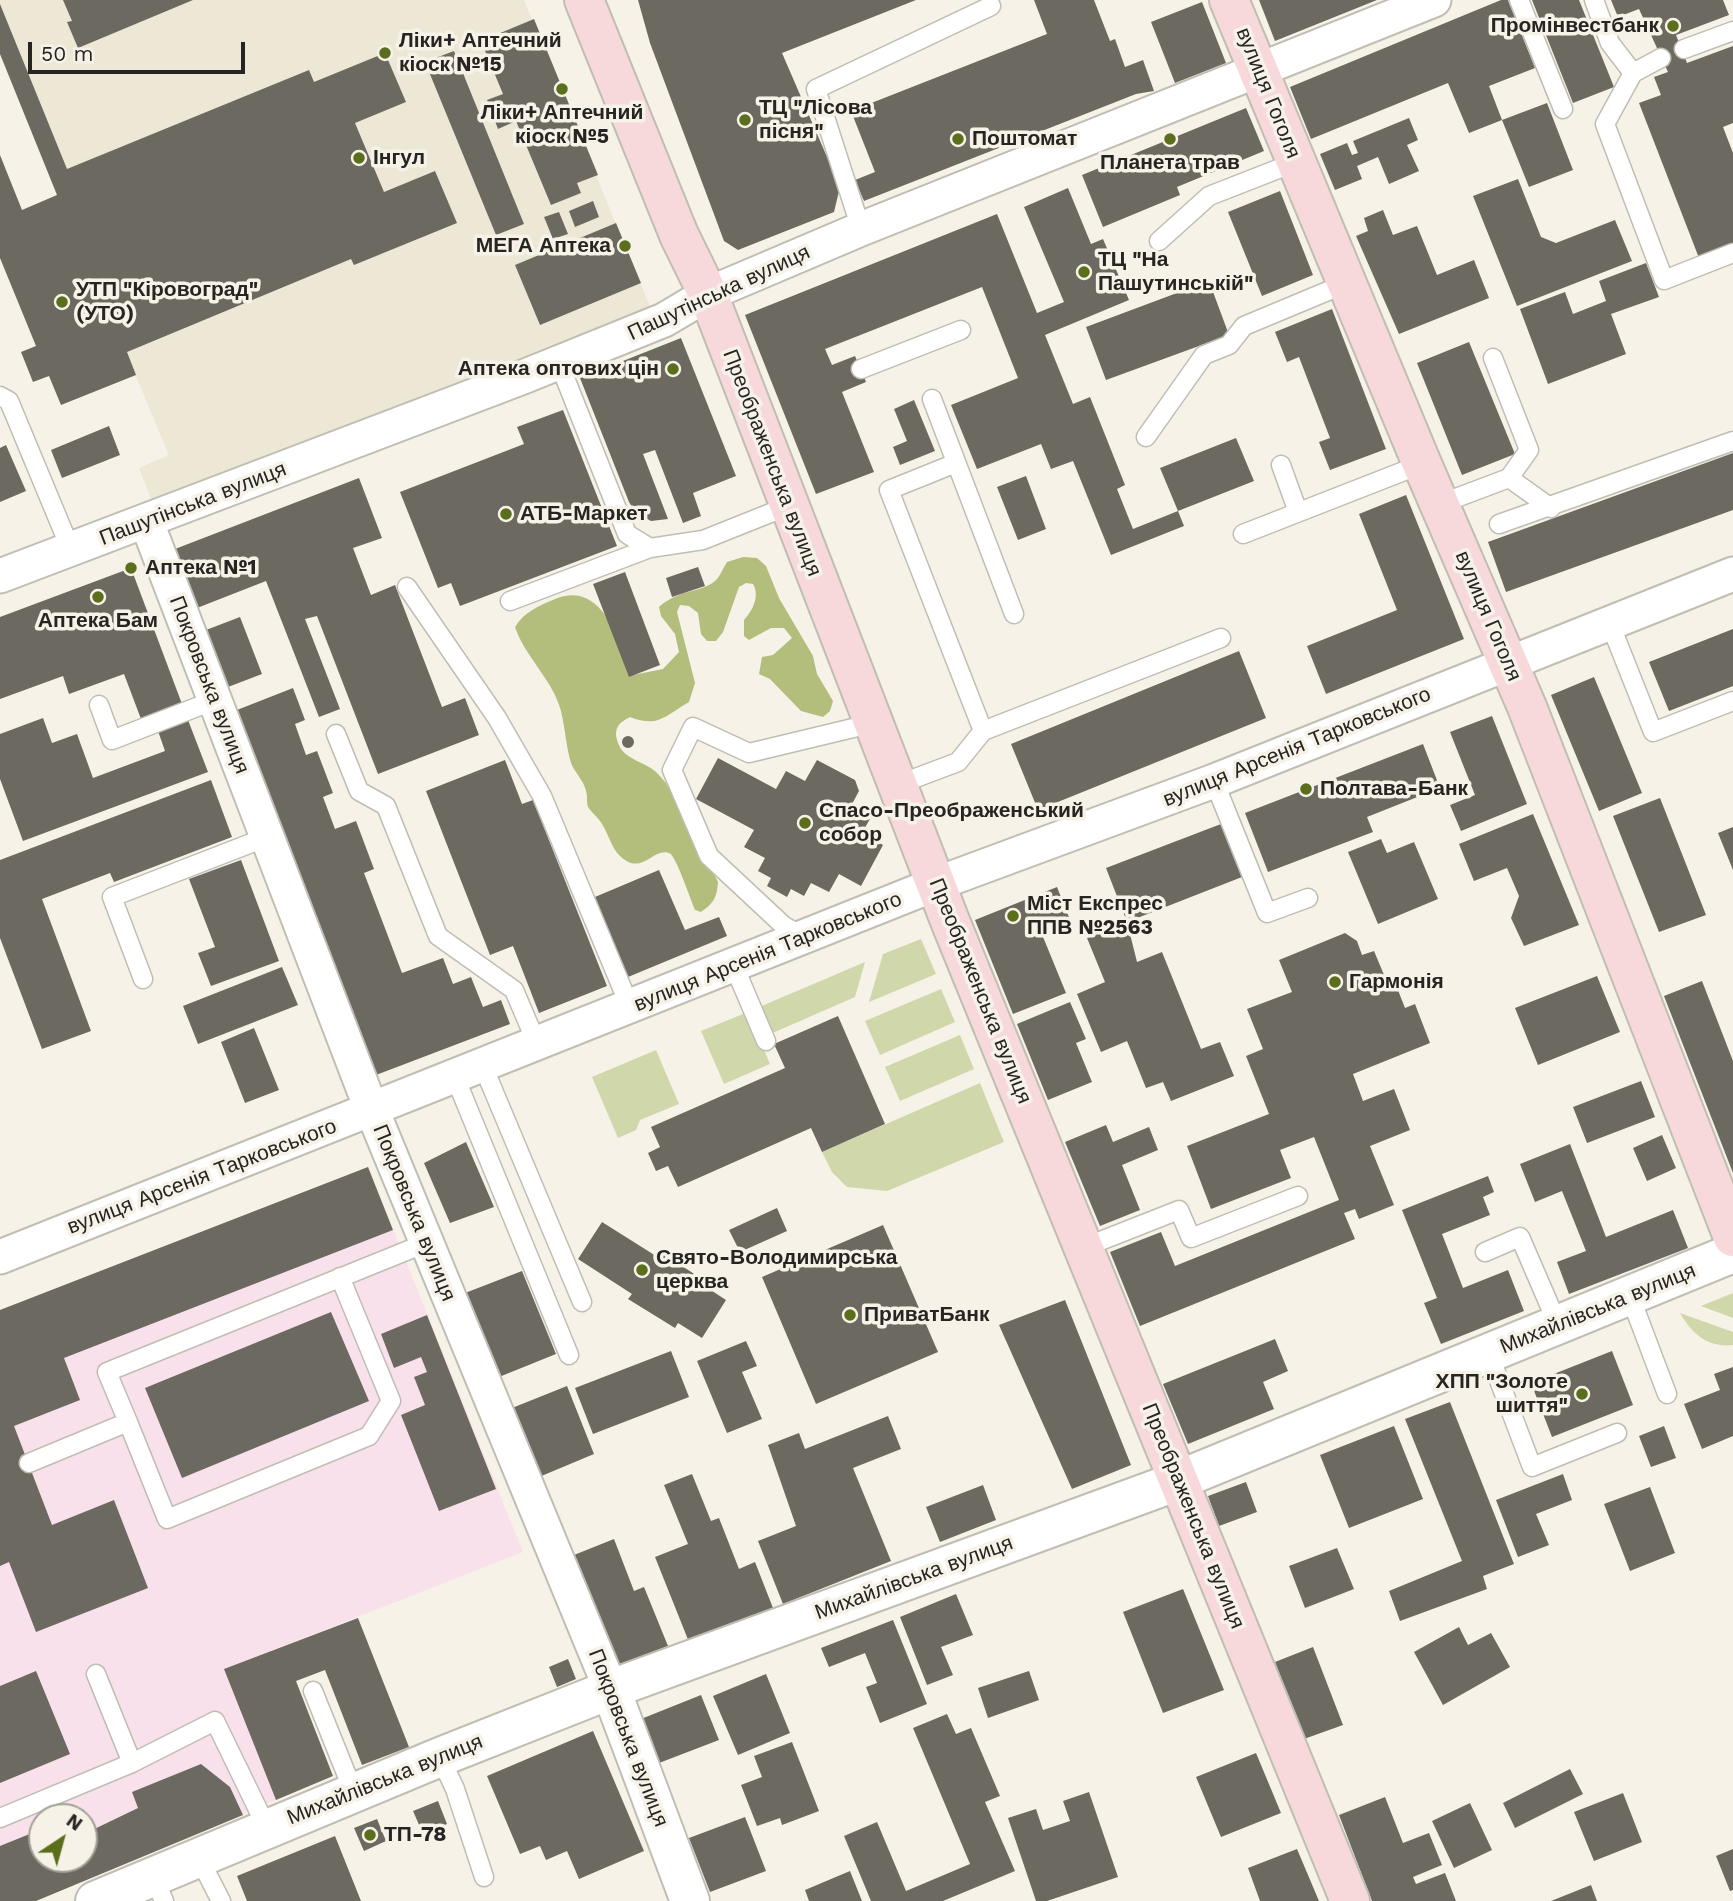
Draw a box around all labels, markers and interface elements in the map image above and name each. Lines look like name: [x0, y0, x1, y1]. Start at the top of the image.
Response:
place label: Промінвестбанк: [1491, 13, 1659, 39]
marker: Промінвестбанк: [1665, 18, 1681, 34]
street label: вулиця Гоголя: [1230, 24, 1306, 162]
scale bar: [32, 28, 248, 72]
place label: Ліки+ Аптечний кіоск №15: [399, 28, 562, 78]
text: 50 m: [41, 41, 93, 66]
marker: Ліки+ Аптечний кіоск №15: [377, 45, 393, 61]
marker: Ліки+ Аптечний кіоск №5: [554, 81, 570, 97]
place label: ТЦ "Лісова пісня": [759, 95, 872, 145]
place label: Ліки+ Аптечний кіоск №5: [481, 100, 643, 150]
marker: ТЦ "Лісова пісня": [737, 112, 753, 128]
place label: Поштомат: [972, 126, 1077, 152]
marker: Поштомат: [950, 131, 966, 147]
marker: Планета трав: [1162, 131, 1178, 147]
place label: Інгул: [373, 145, 425, 171]
marker: Інгул: [351, 150, 367, 166]
place label: Планета трав: [1100, 150, 1240, 176]
place label: МЕГА Аптека: [476, 233, 611, 259]
marker: МЕГА Аптека: [617, 238, 633, 254]
street label: Пашутінська вулиця: [624, 240, 814, 346]
place label: ТЦ "На Пашутинській": [1098, 247, 1253, 297]
marker: ТЦ "На Пашутинській": [1076, 264, 1092, 280]
place label: УТП "Кіровоград" (УТО): [76, 277, 258, 327]
marker: УТП "Кіровоград" (УТО): [54, 294, 70, 310]
street label: Преображенська вулиця: [717, 346, 827, 580]
place label: Аптека оптових цін: [458, 356, 659, 382]
marker: Аптека оптових цін: [665, 361, 681, 377]
street label: Пашутінська вулиця: [96, 457, 290, 551]
place label: АТБ-Маркет: [520, 501, 648, 527]
marker: АТБ-Маркет: [498, 506, 514, 522]
street label: вулиця Гоголя: [1449, 547, 1527, 685]
place label: Аптека №1: [145, 555, 257, 581]
marker: Аптека №1: [123, 560, 139, 576]
marker: Аптека Бам: [90, 589, 106, 605]
street label: Покровська вулиця: [163, 593, 255, 777]
place label: Аптека Бам: [38, 608, 158, 634]
street label: вулиця Арсенія Тарковського: [1159, 682, 1435, 812]
place label: Полтава-Банк: [1320, 776, 1468, 802]
marker: Полтава-Банк: [1298, 781, 1314, 797]
place label: Спасо-Преображенський собор: [819, 798, 1084, 848]
marker: Спасо-Преображенський собор: [797, 815, 813, 831]
street label: Преображенська вулиця: [923, 875, 1037, 1107]
street label: вулиця Арсенія Тарковського: [630, 887, 906, 1017]
place label: Міст Експрес ППВ №2563: [1027, 891, 1163, 941]
marker: Міст Експрес ППВ №2563: [1005, 908, 1021, 924]
place label: Гармонія: [1349, 969, 1444, 995]
marker: Гармонія: [1327, 974, 1343, 990]
street label: вулиця Арсенія Тарковського: [64, 1114, 340, 1240]
street label: Покровська вулиця: [367, 1121, 461, 1305]
place label: Свято-Володимирська церква: [656, 1245, 897, 1295]
street label: Михайлівська вулиця: [1496, 1258, 1700, 1360]
marker: Свято-Володимирська церква: [634, 1262, 650, 1278]
place label: ПриватБанк: [864, 1302, 989, 1328]
marker: ПриватБанк: [842, 1307, 858, 1323]
place label: ХПП "Золоте шиття": [1436, 1369, 1568, 1419]
marker: ХПП "Золоте шиття": [1574, 1386, 1590, 1402]
street label: Преображенська вулиця: [1136, 1400, 1250, 1632]
street label: Михайлівська вулиця: [812, 1530, 1016, 1626]
street label: Покровська вулиця: [582, 1646, 674, 1830]
street label: Михайлівська вулиця: [283, 1729, 487, 1831]
north arrow: [28, 1803, 98, 1873]
text: N: [62, 1809, 87, 1836]
place label: ТП-78: [384, 1822, 446, 1848]
marker: ТП-78: [362, 1827, 378, 1843]

